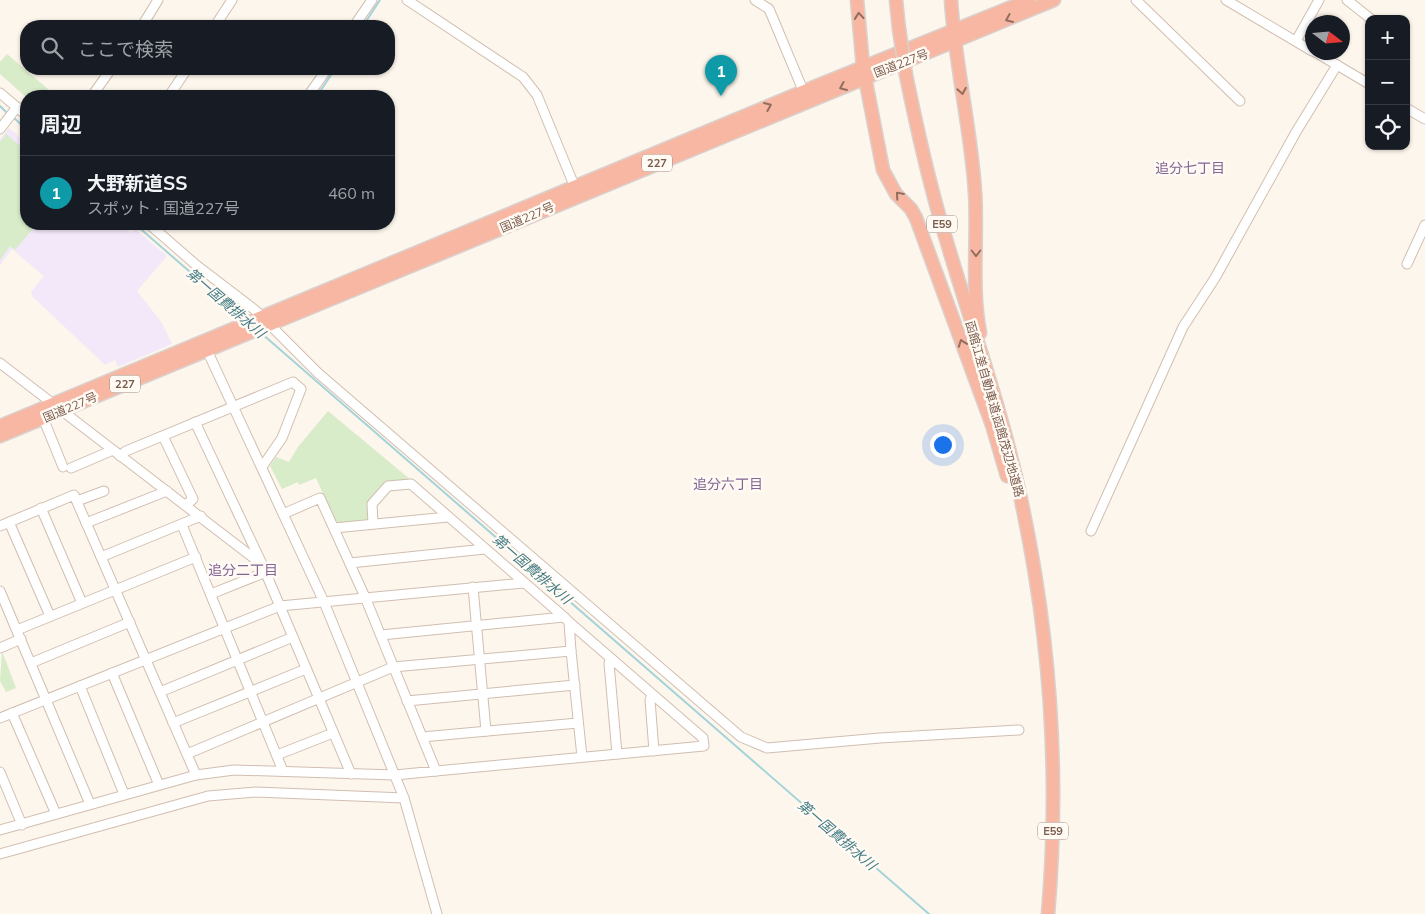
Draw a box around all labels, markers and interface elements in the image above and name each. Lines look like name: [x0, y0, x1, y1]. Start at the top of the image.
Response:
one-way arrow: [854, 12, 865, 20]
one-way arrow: [1005, 13, 1014, 24]
north arrow: [1305, 15, 1350, 60]
map controls: [1365, 15, 1410, 150]
button: +: [1365, 15, 1410, 60]
search box: [20, 20, 395, 75]
icon: search: [38, 34, 66, 62]
text: ここで検索: [78, 37, 173, 61]
street label: 国道227号: [871, 46, 931, 80]
pin: 1: [705, 55, 737, 96]
button: −: [1365, 60, 1410, 105]
one-way arrow: [839, 81, 848, 91]
one-way arrow: [956, 87, 966, 96]
one-way arrow: [763, 102, 772, 113]
button: locate: [1365, 105, 1410, 150]
text: 周辺: [40, 111, 82, 137]
road number: 227: [642, 154, 672, 172]
district label: 追分七丁目: [1155, 159, 1225, 177]
text: 大野新道SS: [87, 171, 188, 195]
text: 1: [51, 183, 61, 203]
text: 460 m: [328, 183, 375, 203]
one-way arrow: [895, 192, 904, 201]
text: スポット · 国道227号: [87, 198, 240, 218]
street label: 国道227号: [498, 199, 556, 235]
road number: E59: [927, 215, 957, 232]
one-way arrow: [971, 250, 981, 257]
water label: 第一国費排水川: [183, 264, 270, 343]
street label: 函館江差自動車道;函館茂辺地道路: [963, 319, 1027, 499]
one-way arrow: [958, 340, 968, 348]
road number: 227: [110, 376, 140, 392]
street label: 国道227号: [41, 389, 99, 425]
your location: [930, 432, 956, 458]
district label: 追分六丁目: [693, 475, 763, 493]
water label: 第一国費排水川: [489, 530, 576, 609]
district label: 追分二丁目: [208, 561, 278, 579]
water label: 第一国費排水川: [794, 796, 881, 875]
road number: E59: [1038, 822, 1068, 839]

